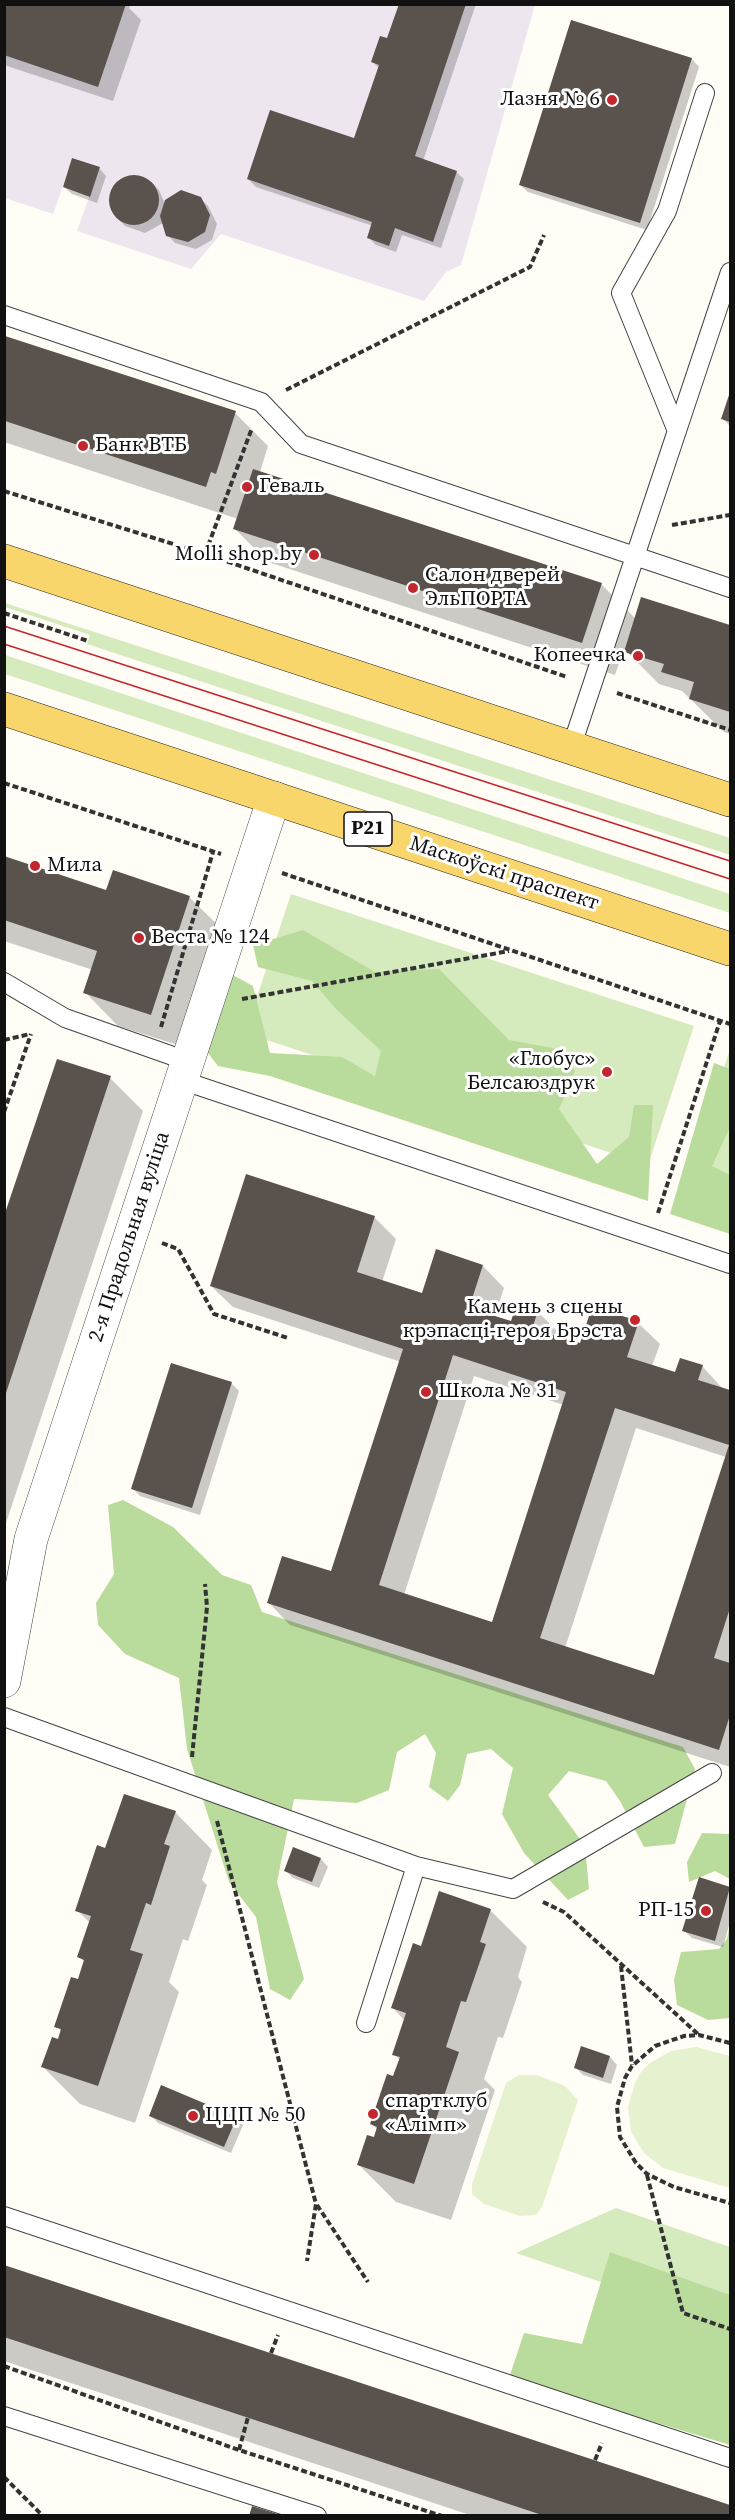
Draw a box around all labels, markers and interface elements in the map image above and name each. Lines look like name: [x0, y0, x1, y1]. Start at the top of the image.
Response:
place label: Лазня № 6: [500, 87, 600, 113]
marker: Лазня № 6: [605, 93, 619, 107]
place label: Банк ВТБ: [95, 433, 187, 459]
marker: Банк ВТБ: [76, 439, 90, 453]
place label: Геваль: [259, 474, 324, 500]
marker: Геваль: [240, 480, 254, 494]
place label: Molli shop.by: [175, 542, 302, 568]
marker: Molli shop.by: [307, 548, 321, 562]
place label: Салон дверей ЭльПОРТА: [425, 563, 560, 613]
marker: Салон дверей ЭльПОРТА: [406, 581, 420, 595]
place label: Копеечка: [534, 643, 626, 669]
marker: Копеечка: [631, 649, 645, 663]
road number: Р21: [344, 812, 392, 846]
street label: Маскоўскі праспект: [406, 831, 602, 917]
place label: Мила: [47, 853, 102, 879]
marker: Мила: [28, 859, 42, 873]
place label: Веста № 124: [151, 925, 269, 951]
marker: Веста № 124: [132, 931, 146, 945]
place label: «Глобус» Белсаюздрук: [467, 1047, 595, 1097]
marker: «Глобус» Белсаюздрук: [600, 1065, 614, 1079]
street label: 2-я Прадольная вуліца: [84, 1128, 176, 1346]
place label: Камень з сцены крэпасці-героя Брэста: [403, 1295, 623, 1345]
marker: Камень з сцены крэпасці-героя Брэста: [628, 1313, 642, 1327]
place label: Школа № 31: [438, 1379, 557, 1405]
marker: Школа № 31: [419, 1385, 433, 1399]
place label: РП-15: [638, 1898, 694, 1924]
marker: РП-15: [699, 1904, 713, 1918]
place label: спартклуб «Алімп»: [385, 2089, 487, 2139]
place label: ЦЦП № 50: [205, 2103, 306, 2129]
marker: спартклуб «Алімп»: [366, 2107, 380, 2121]
marker: ЦЦП № 50: [186, 2109, 200, 2123]

